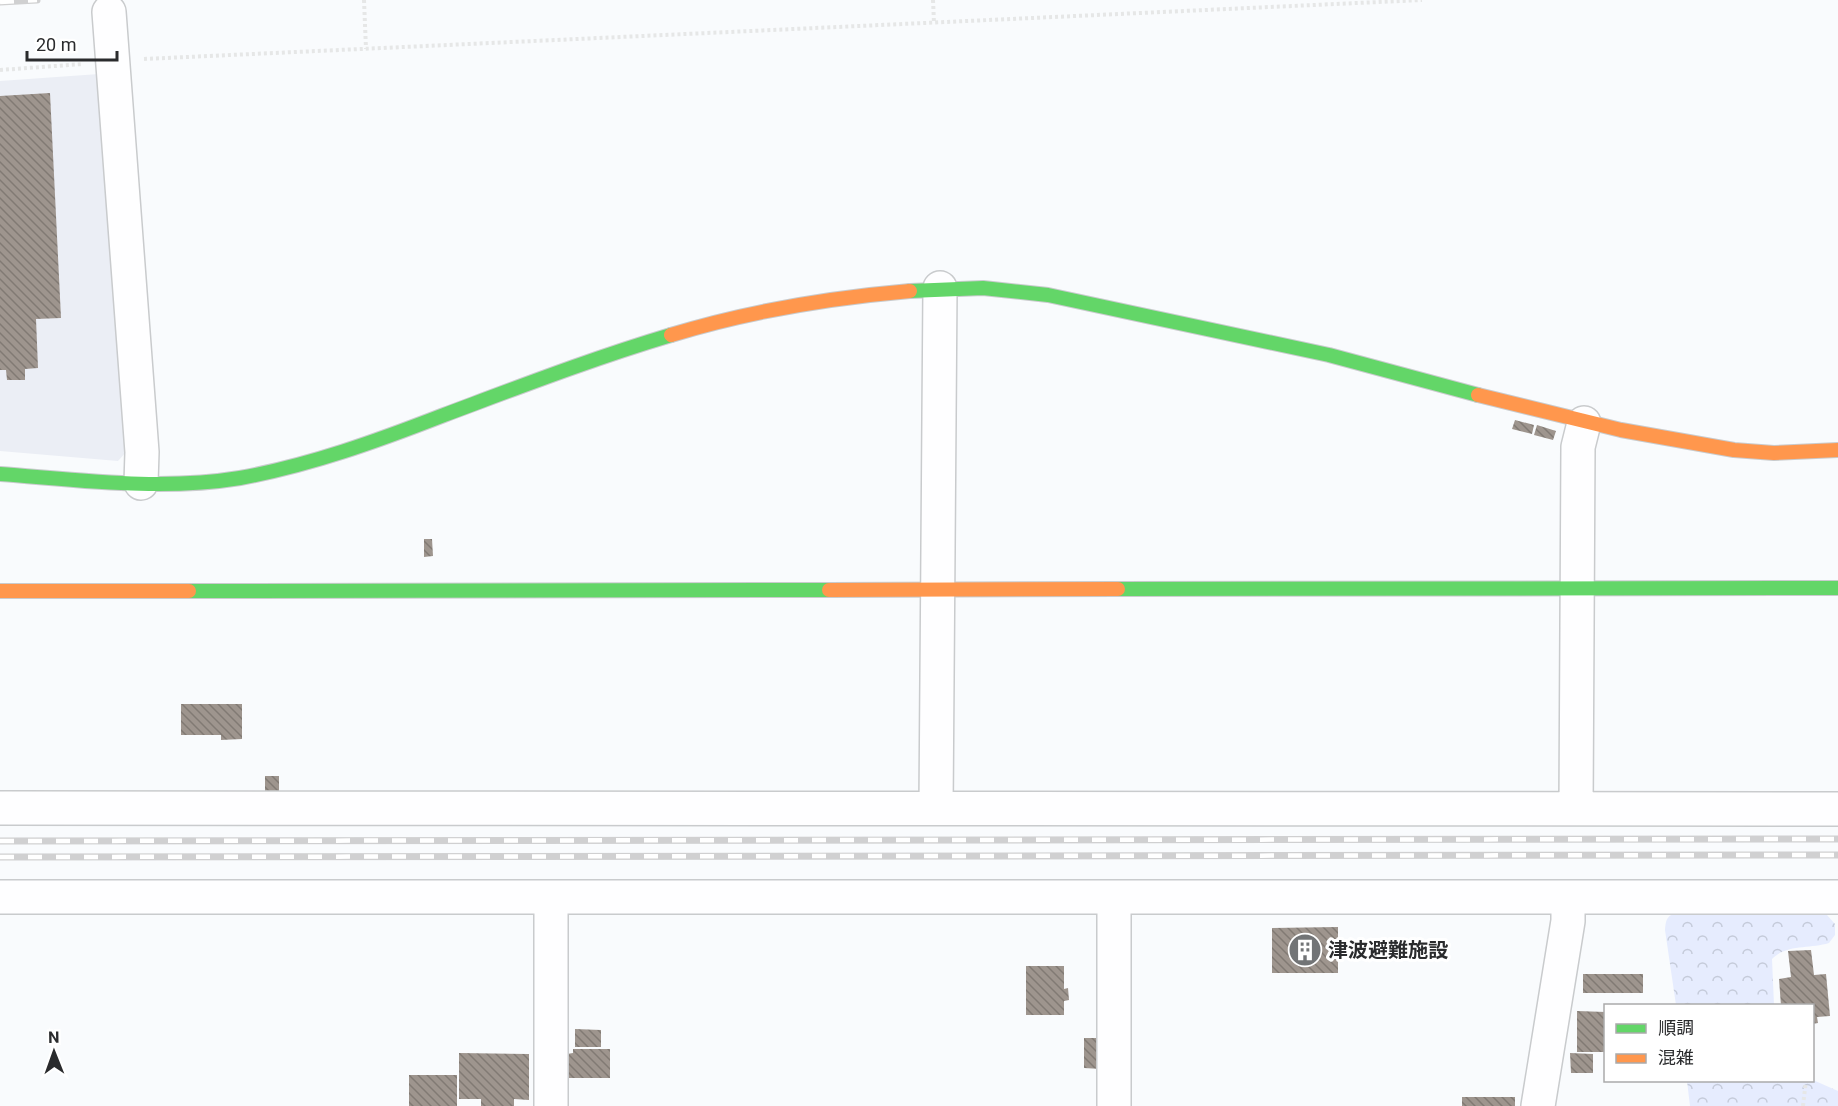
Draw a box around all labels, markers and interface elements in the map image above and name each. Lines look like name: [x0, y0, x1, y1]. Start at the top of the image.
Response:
scale bar: [27, 24, 117, 62]
text: 20 m: [36, 34, 76, 55]
building icon: 津波避難施設: [1287, 932, 1323, 968]
place label: 津波避難施設: [1328, 938, 1448, 962]
legend: [1604, 1004, 1814, 1082]
text: 順調: [1658, 1017, 1694, 1038]
north arrow: [24, 1022, 84, 1082]
text: N: [48, 1028, 60, 1047]
text: 混雑: [1658, 1047, 1694, 1068]

